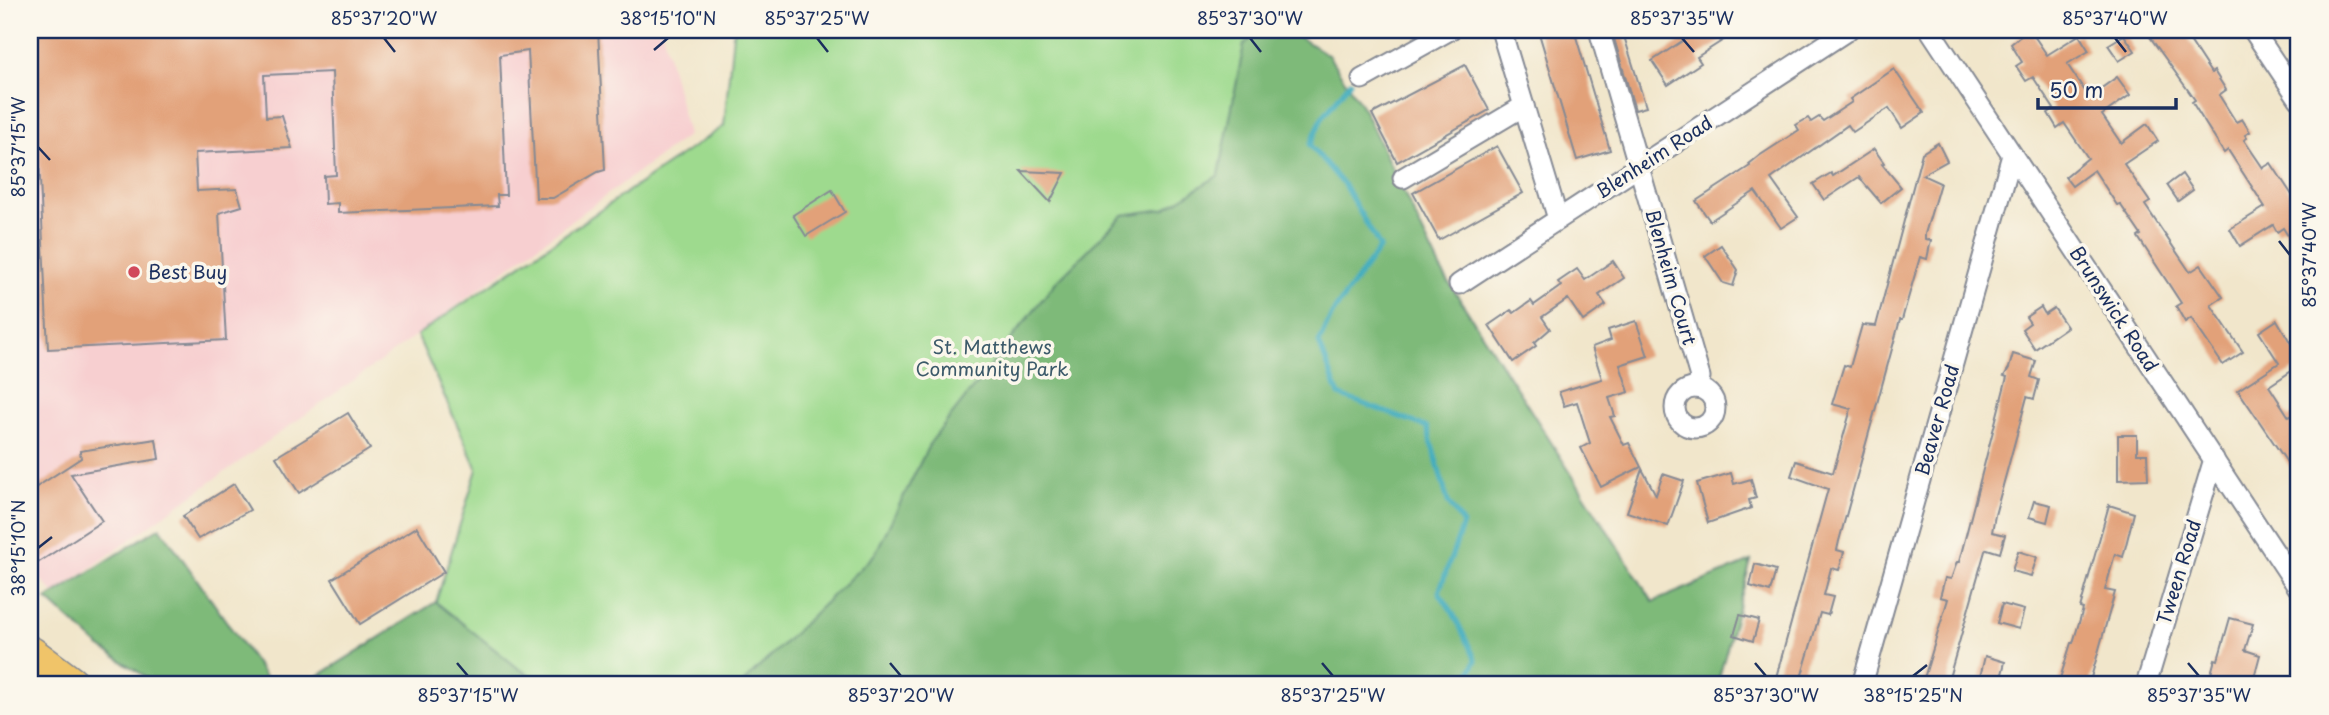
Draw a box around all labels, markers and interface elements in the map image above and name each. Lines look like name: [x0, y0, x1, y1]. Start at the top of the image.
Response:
text: 85°37'20"W: [331, 4, 438, 31]
text: 38°15'10"N: [619, 4, 717, 31]
text: 85°37'25"W: [764, 4, 870, 31]
text: 85°37'30"W: [1197, 4, 1304, 31]
text: 85°37'35"W: [1630, 4, 1735, 31]
text: 85°37'40"W: [2062, 4, 2168, 31]
scale bar: [2038, 66, 2177, 110]
text: 50 m: [2049, 73, 2103, 105]
text: 85°37'15"W: [4, 96, 31, 197]
street label: Blenheim Road: [1589, 108, 1717, 204]
text: 85°37'40"W: [2295, 202, 2322, 308]
street label: Blenheim Court: [1639, 205, 1705, 348]
street label: Brunswick Road: [2064, 240, 2166, 377]
place label: Best Buy: [148, 257, 227, 285]
marker: Best Buy: [126, 264, 142, 280]
park label: St. Matthews Community Park: [915, 332, 1069, 382]
street label: Beaver Road: [1907, 361, 1965, 479]
text: 38°15'10"N: [4, 499, 31, 597]
street label: Tween Road: [2149, 516, 2207, 628]
text: 85°37'15"W: [418, 681, 519, 708]
text: 85°37'20"W: [848, 681, 955, 708]
text: 85°37'25"W: [1280, 681, 1386, 708]
text: 85°37'30"W: [1713, 681, 1820, 708]
text: 38°15'25"N: [1863, 681, 1963, 708]
text: 85°37'35"W: [2147, 681, 2252, 708]

